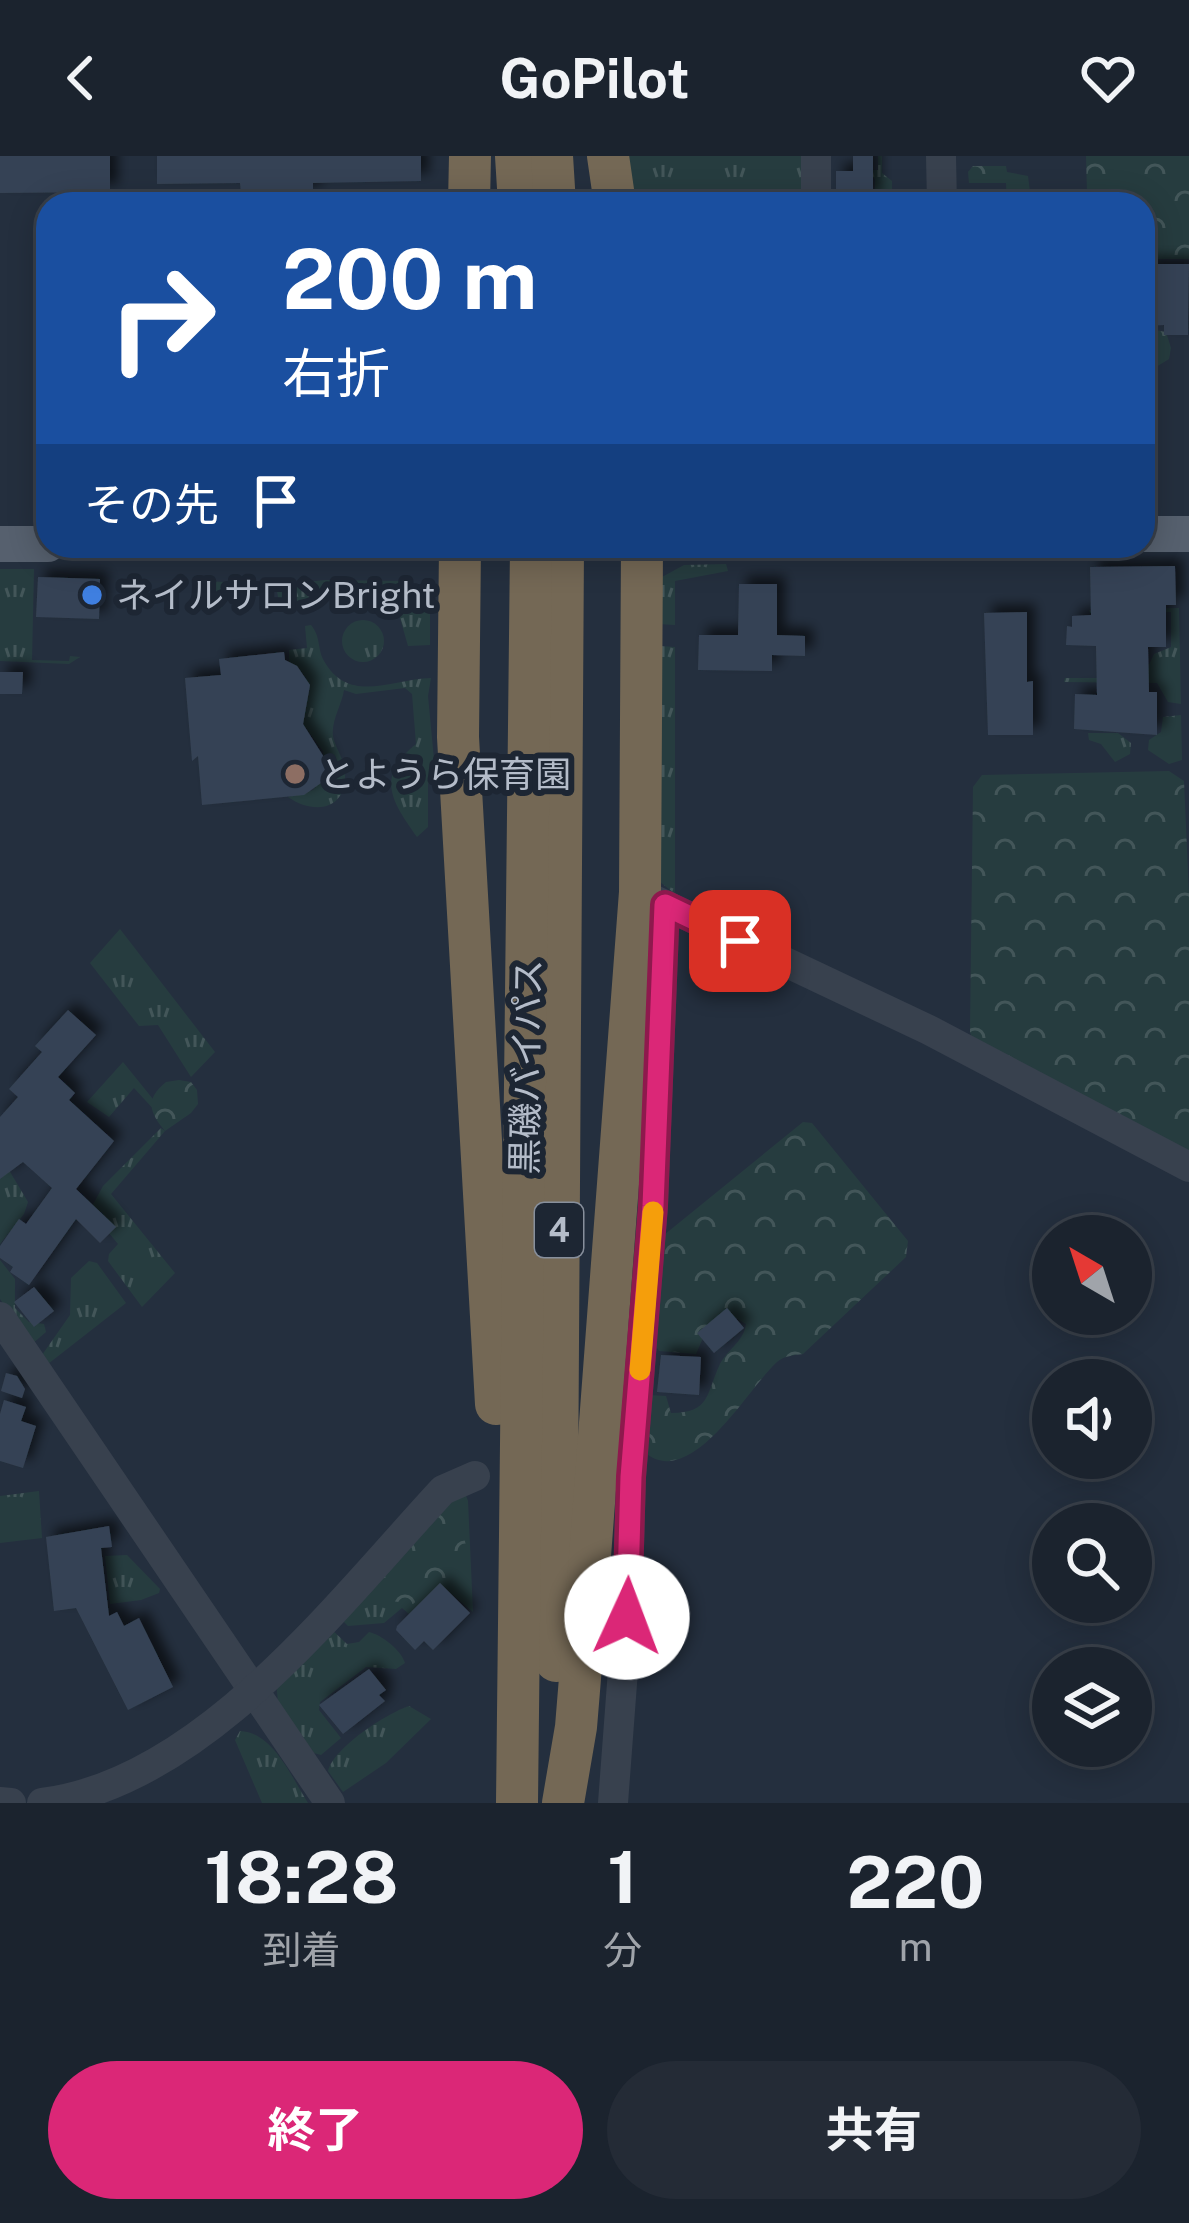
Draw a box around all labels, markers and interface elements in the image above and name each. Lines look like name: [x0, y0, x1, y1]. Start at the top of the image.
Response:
icon: back: [48, 45, 114, 111]
icon: heart: [1075, 45, 1141, 111]
text: GoPilot: [500, 47, 689, 110]
text: 200 m: [282, 229, 538, 328]
icon: right: [84, 240, 240, 396]
text: 右折: [282, 342, 390, 405]
icon: arrive: [243, 468, 309, 534]
text: その先: [84, 478, 219, 531]
place label: ネイルサロンBright: [116, 574, 435, 616]
marker: ネイルサロンBright: [79, 582, 105, 608]
place label: とようら保育園: [319, 753, 571, 795]
marker: とようら保育園: [282, 761, 308, 787]
pin: [689, 890, 791, 992]
icon: arrive: [707, 908, 773, 974]
street label: 黒磯バイパス: [503, 959, 549, 1175]
road number: 4: [535, 1203, 583, 1257]
north arrow: [1032, 1215, 1152, 1335]
map controls: [1032, 1215, 1152, 1767]
button: sound: [1032, 1359, 1152, 1479]
button: search: [1032, 1503, 1152, 1623]
position arrow: [564, 1554, 690, 1680]
button: layers: [1032, 1647, 1152, 1767]
text: 18:28: [205, 1835, 399, 1919]
text: 1: [607, 1835, 638, 1919]
text: 220: [847, 1840, 984, 1924]
text: m: [899, 1924, 932, 1970]
text: 到着: [263, 1927, 341, 1973]
text: 分: [603, 1927, 642, 1973]
button: 終了: [48, 2061, 583, 2199]
button: 共有: [607, 2061, 1141, 2199]

